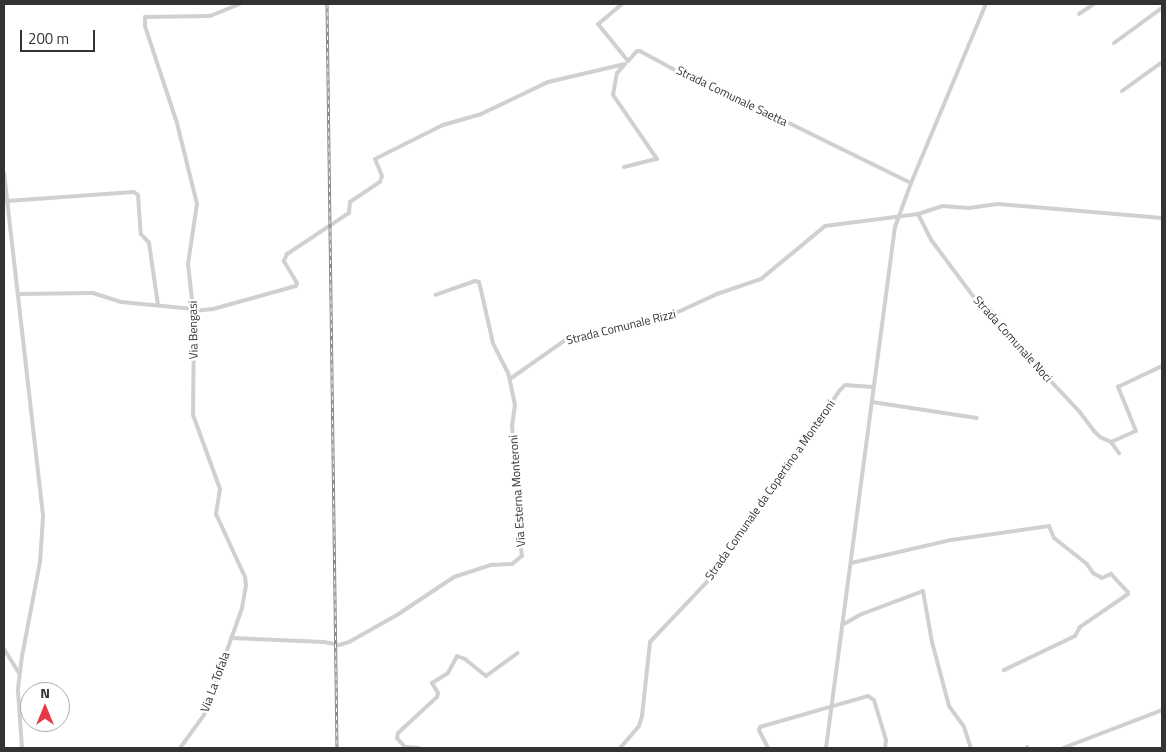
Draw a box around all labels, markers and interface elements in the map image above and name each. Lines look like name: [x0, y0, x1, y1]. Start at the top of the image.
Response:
scale bar: [22, 20, 98, 52]
text: 200 m: [28, 27, 69, 50]
street label: Strada Comunale Saetta: [674, 63, 790, 129]
street label: Strada Comunale Noci: [970, 293, 1056, 385]
street label: Via Bengasi: [185, 301, 201, 359]
street label: Strada Comunale Rizzi: [565, 306, 677, 348]
street label: Strada Comunale da Copertino a Monteroni: [702, 397, 838, 583]
street label: Via Esterna Monteroni: [506, 434, 528, 548]
street label: Via La Tofala: [197, 650, 233, 714]
north arrow: [20, 682, 70, 732]
text: N: [40, 682, 50, 703]

